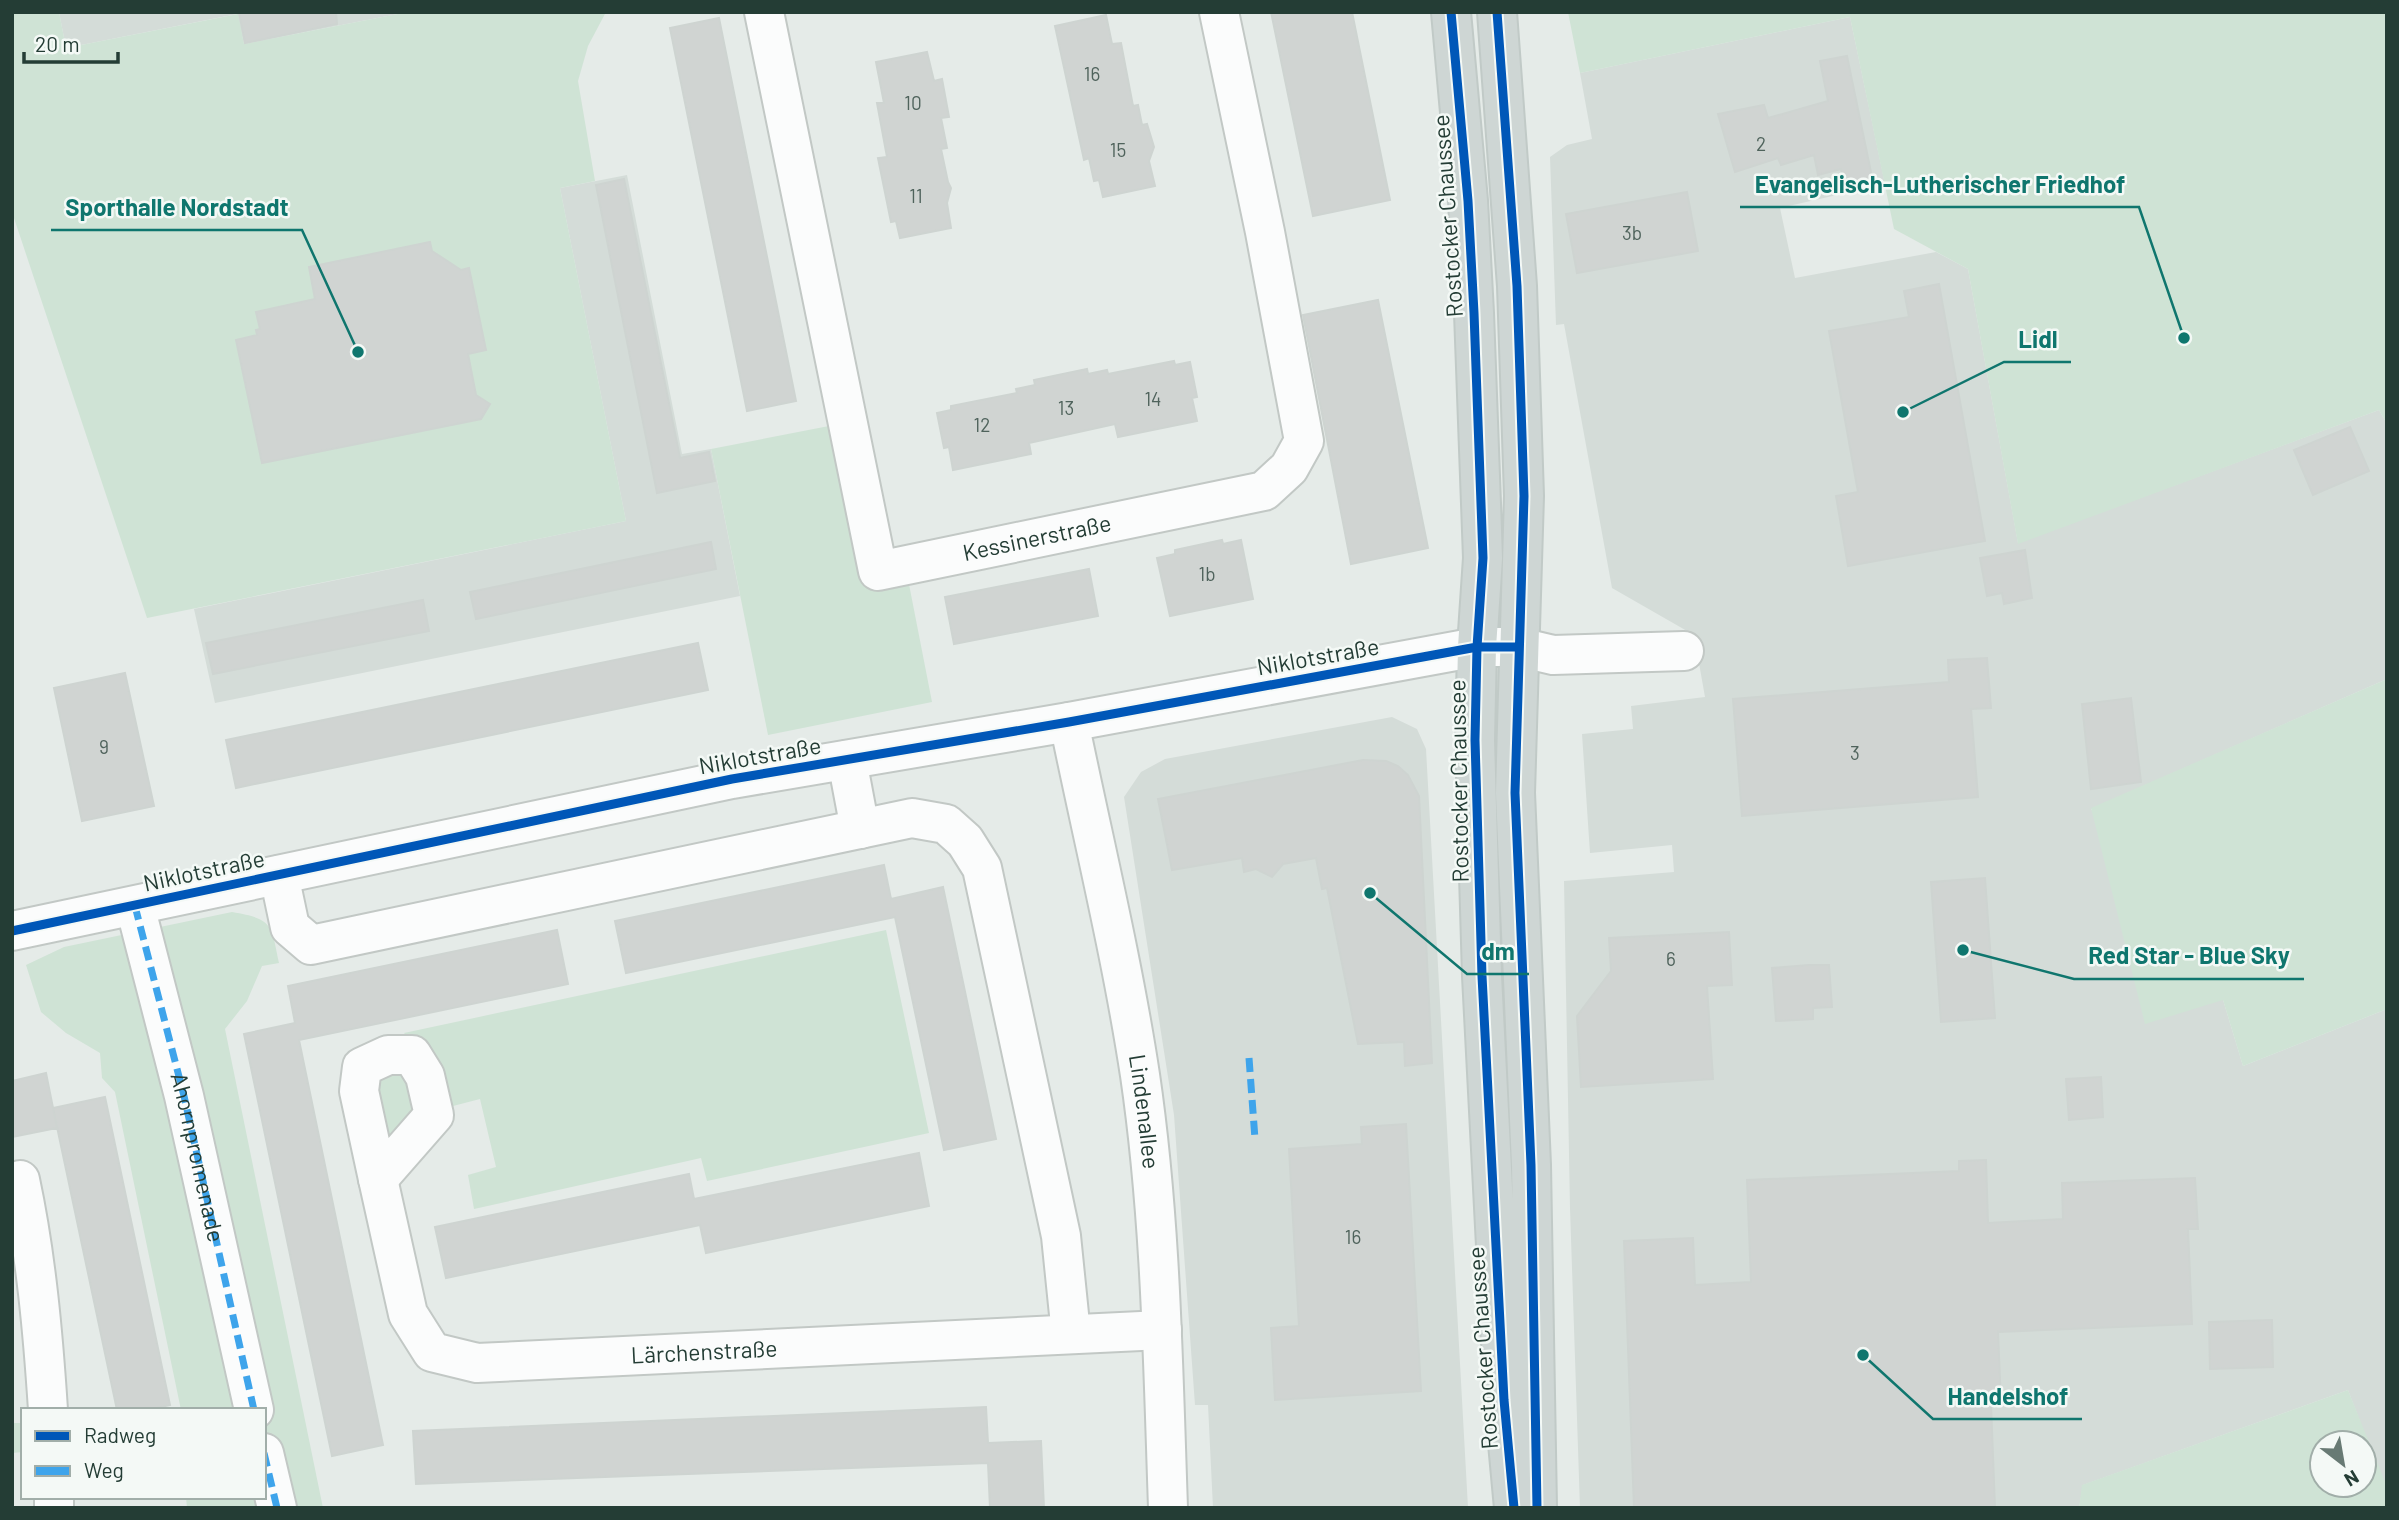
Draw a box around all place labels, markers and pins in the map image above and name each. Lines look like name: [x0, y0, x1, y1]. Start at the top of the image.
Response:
callout: Evangelisch-Lutherischer Friedhof: [1740, 162, 2139, 207]
callout: Sporthalle Nordstadt: [51, 185, 302, 230]
callout: Lidl: [2004, 317, 2071, 362]
callout: dm: [1467, 929, 1529, 974]
callout: Red Star - Blue Sky: [2074, 934, 2304, 979]
callout: Handelshof: [1933, 1374, 2082, 1419]

